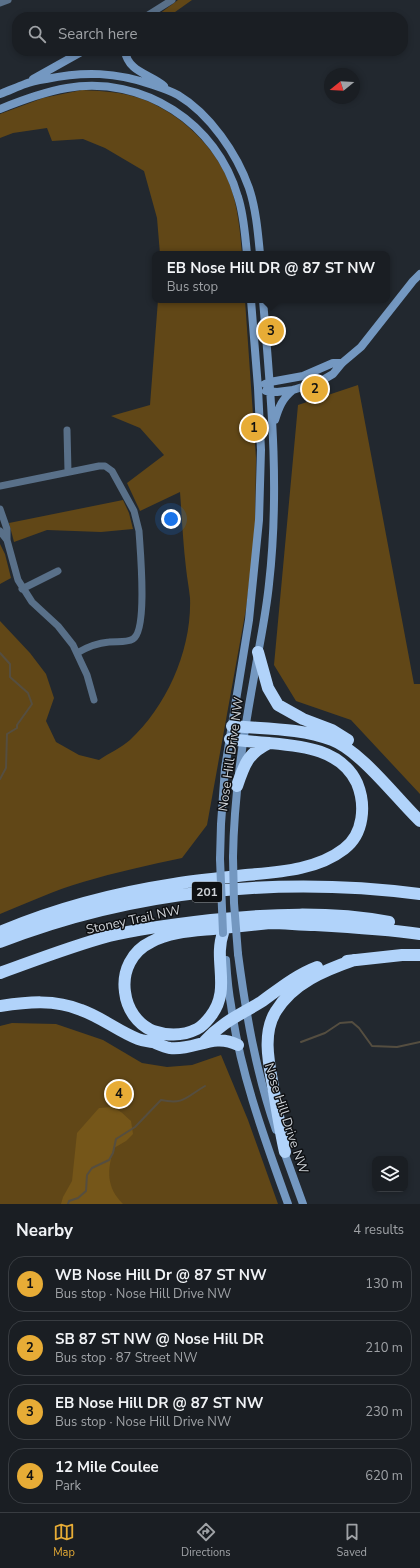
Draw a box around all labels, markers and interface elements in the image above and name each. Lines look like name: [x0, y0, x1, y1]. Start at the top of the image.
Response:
search box: [12, 12, 408, 56]
icon: search: [26, 23, 48, 45]
text: Search here: [58, 24, 138, 44]
north arrow: [324, 68, 360, 104]
popup: [152, 251, 390, 303]
text: EB Nose Hill DR @ 87 ST NW: [167, 258, 375, 278]
text: Bus stop: [167, 278, 218, 296]
pin: 3: [258, 316, 284, 346]
pin: 2: [302, 374, 328, 404]
pin: 1: [241, 413, 267, 443]
your location: [161, 509, 181, 529]
street label: Nose Hill Drive NW: [214, 696, 248, 813]
road number: 201: [192, 882, 222, 902]
street label: Stoney Trail NW: [84, 901, 182, 939]
street label: Nose Hill Drive NW: [260, 1061, 312, 1176]
pin: 4: [106, 1079, 132, 1109]
map controls: [372, 1156, 408, 1192]
button: layers: [372, 1156, 408, 1192]
text: Nearby: [16, 1219, 73, 1242]
text: 4 results: [353, 1221, 404, 1239]
text: WB Nose Hill Dr @ 87 ST NW: [55, 1265, 267, 1285]
text: 1: [26, 1275, 34, 1293]
text: 130 m: [365, 1275, 403, 1293]
text: Bus stop · Nose Hill Drive NW: [55, 1285, 231, 1303]
text: SB 87 ST NW @ Nose Hill DR: [55, 1329, 264, 1349]
text: 2: [26, 1339, 34, 1357]
text: 210 m: [365, 1339, 403, 1357]
text: Bus stop · 87 Street NW: [55, 1349, 198, 1367]
text: EB Nose Hill DR @ 87 ST NW: [55, 1393, 263, 1413]
text: 3: [26, 1403, 34, 1421]
text: 230 m: [365, 1403, 403, 1421]
text: Bus stop · Nose Hill Drive NW: [55, 1413, 231, 1431]
text: 12 Mile Coulee: [55, 1457, 159, 1477]
text: 4: [26, 1467, 34, 1485]
text: 620 m: [365, 1467, 403, 1485]
text: Park: [55, 1477, 81, 1495]
tab: Map: [53, 1521, 75, 1560]
tab: Directions: [181, 1521, 231, 1560]
tab: Saved: [337, 1521, 367, 1560]

